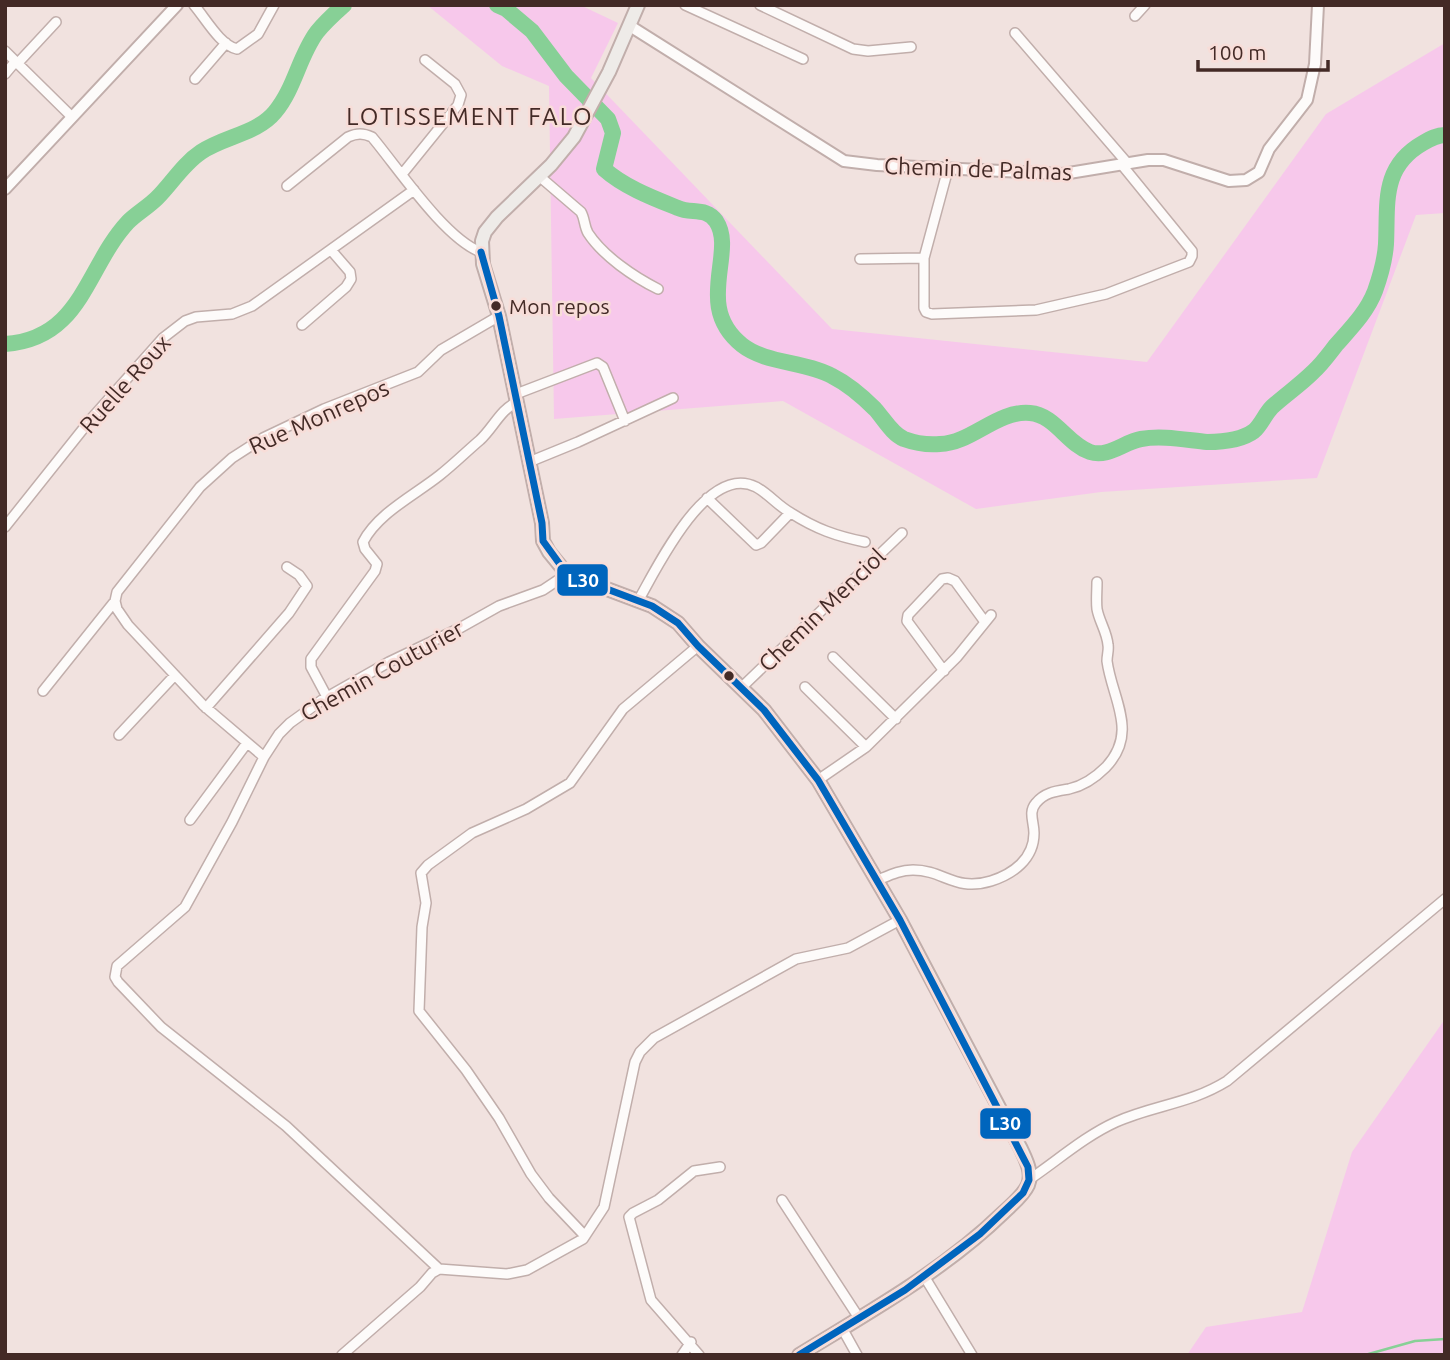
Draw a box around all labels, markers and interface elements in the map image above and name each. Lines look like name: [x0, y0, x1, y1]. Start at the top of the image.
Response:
scale bar: [1198, 28, 1328, 72]
text: 100 m: [1208, 40, 1266, 64]
district label: LOTISSEMENT FALO: [346, 103, 594, 130]
street label: Chemin de Palmas: [884, 153, 1073, 184]
place label: Mon repos: [509, 294, 610, 318]
marker: Mon repos: [489, 299, 503, 313]
street label: Ruelle Roux: [74, 329, 175, 438]
street label: Rue Monrepos: [245, 375, 393, 459]
street label: Chemin Menciol: [753, 543, 890, 676]
line badge: L30: [556, 563, 609, 597]
text: L30: [567, 569, 599, 591]
street label: Chemin Couturier: [296, 615, 468, 726]
unlabelled marker: [722, 669, 736, 683]
line badge: L30: [979, 1107, 1032, 1140]
text: L30: [989, 1112, 1021, 1134]

